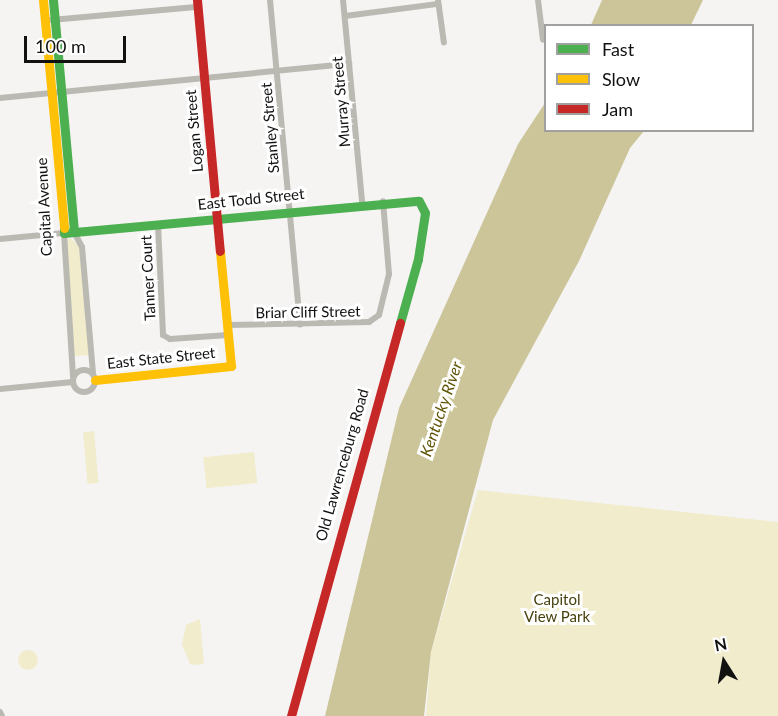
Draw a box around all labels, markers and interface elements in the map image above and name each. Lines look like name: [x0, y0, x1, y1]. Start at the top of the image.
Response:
scale bar: [27, 24, 129, 62]
legend: [544, 24, 754, 132]
text: 100 m: [35, 35, 86, 57]
text: Fast: [602, 38, 634, 60]
street label: Murray Street: [328, 56, 354, 148]
text: Slow: [602, 68, 640, 90]
street label: Stanley Street: [257, 82, 283, 174]
street label: Logan Street: [181, 89, 207, 173]
text: Jam: [602, 98, 633, 120]
street label: Capital Avenue: [32, 157, 56, 257]
street label: East Todd Street: [197, 184, 305, 214]
street label: Tanner Court: [137, 235, 159, 321]
street label: Briar Cliff Street: [255, 302, 361, 322]
street label: East State Street: [106, 343, 216, 373]
water label: Kentucky River: [416, 359, 466, 459]
street label: Old Lawrenceburg Road: [312, 387, 372, 543]
park label: Capitol View Park: [524, 590, 590, 625]
north arrow: [694, 632, 754, 692]
text: N: [713, 633, 728, 654]

